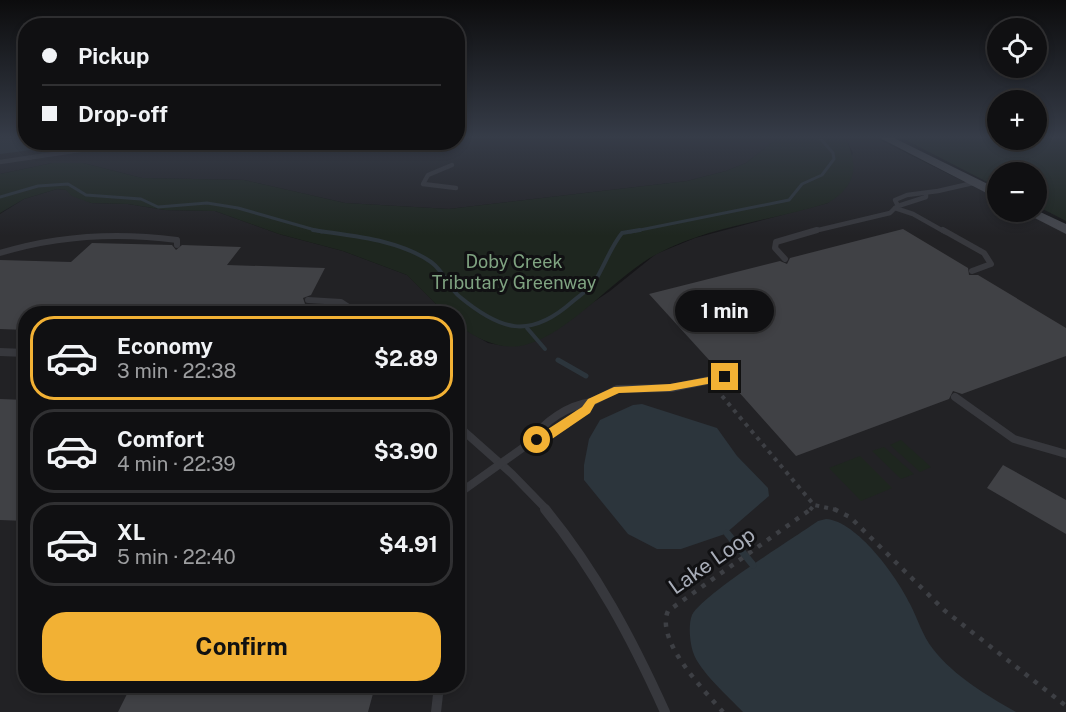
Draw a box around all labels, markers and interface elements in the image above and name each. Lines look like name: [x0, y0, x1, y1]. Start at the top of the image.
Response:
map controls: [987, 18, 1047, 222]
button: locate: [987, 18, 1047, 78]
text: Pickup: [78, 43, 149, 69]
button: +: [987, 90, 1047, 150]
text: Drop-off: [78, 101, 168, 127]
button: −: [987, 162, 1047, 222]
park label: Doby Creek Tributary Greenway: [432, 251, 597, 293]
callout: 1 min: [676, 290, 774, 332]
text: 1 min: [700, 299, 749, 323]
icon: car: [45, 331, 99, 385]
text: Economy: [117, 333, 213, 359]
text: $2.89: [374, 345, 438, 371]
text: 3 min · 22:38: [117, 359, 236, 383]
route end: [711, 363, 738, 390]
icon: car: [45, 424, 99, 478]
text: Comfort: [117, 426, 204, 452]
route start: [523, 426, 550, 453]
text: $3.90: [374, 438, 438, 464]
text: 4 min · 22:39: [117, 452, 236, 476]
icon: car: [45, 517, 99, 571]
text: XL: [117, 519, 145, 545]
street label: Lake Loop: [664, 522, 760, 599]
text: $4.91: [379, 531, 438, 557]
text: 5 min · 22:40: [117, 545, 236, 569]
button: Confirm: [42, 612, 441, 681]

